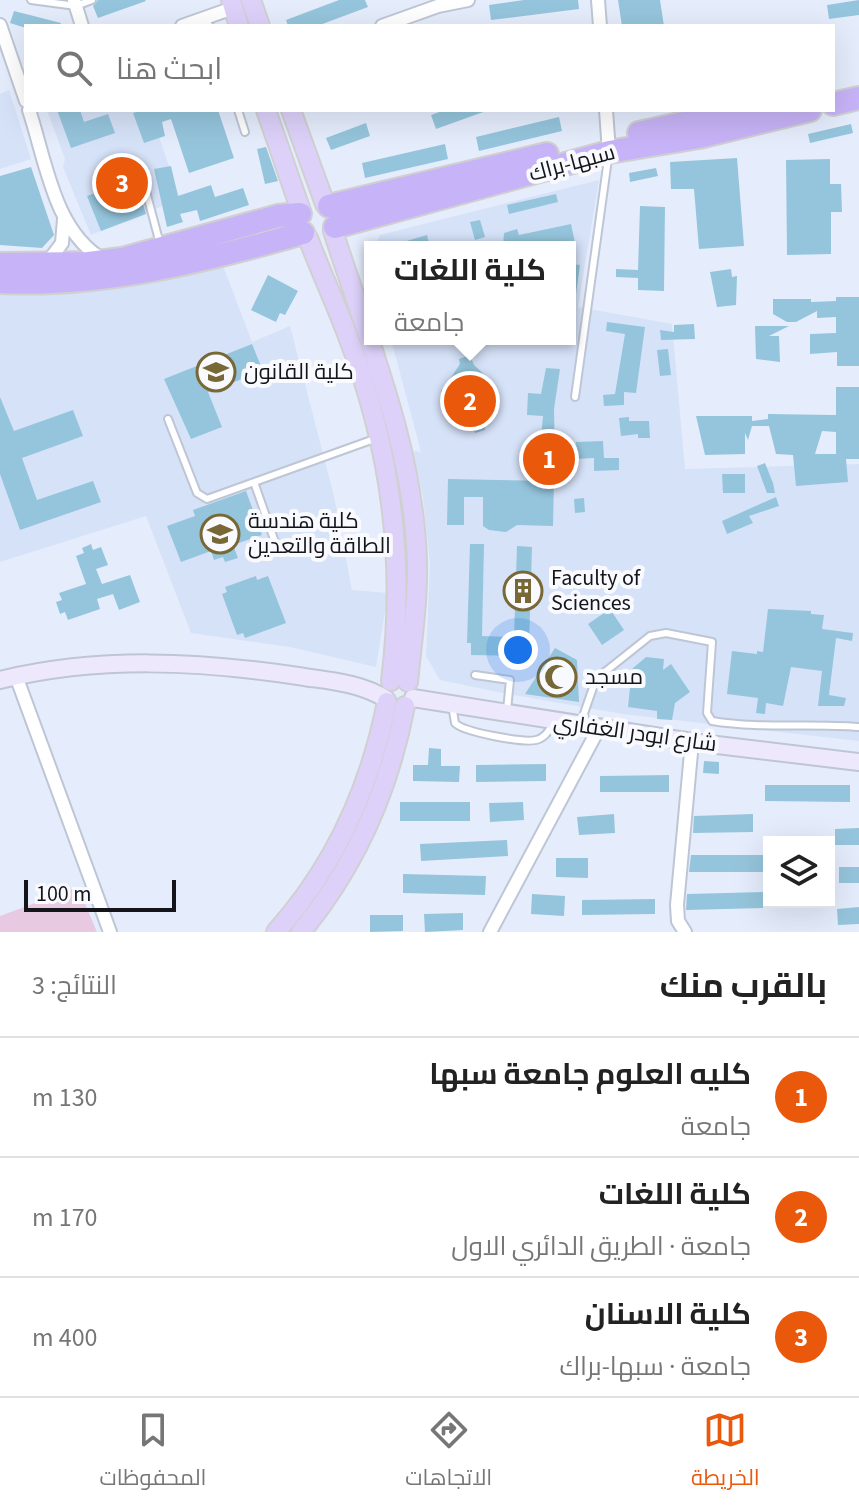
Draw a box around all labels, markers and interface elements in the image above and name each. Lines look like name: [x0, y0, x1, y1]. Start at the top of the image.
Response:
search box: [24, 24, 835, 112]
icon: search: [52, 46, 96, 90]
text: ابحث هنا: [116, 48, 222, 91]
street label: سبها-براك: [525, 136, 619, 190]
pin: 3: [96, 153, 148, 213]
popup: [364, 241, 576, 345]
text: كلية اللغات: [394, 249, 546, 292]
text: جامعة: [394, 304, 464, 341]
school or university icon: كلية القانون: [195, 351, 237, 393]
place label: كلية القانون: [244, 356, 354, 388]
pin: 2: [444, 371, 496, 431]
pin: 1: [523, 429, 575, 489]
place label: كلية هندسة الطاقة والتعدين: [248, 505, 391, 562]
school or university icon: كلية هندسة الطاقة والتعدين: [199, 513, 241, 555]
place label: Faculty of Sciences: [551, 562, 642, 619]
building icon: Faculty of Sciences: [502, 570, 544, 612]
your location: [498, 630, 538, 670]
mosque icon: مسجد: [536, 656, 578, 698]
place label: مسجد: [585, 661, 643, 693]
street label: شارع ابودر الغفاري: [551, 706, 719, 760]
map controls: [763, 836, 835, 908]
button: layers: [763, 836, 835, 908]
scale bar: [24, 876, 176, 912]
text: 100 m: [36, 878, 91, 910]
text: بالقرب منك: [660, 962, 827, 1011]
text: النتائج: 3: [32, 967, 117, 1004]
text: كليه العلوم جامعة سبها: [429, 1053, 751, 1096]
text: 130 m: [32, 1079, 98, 1116]
text: 1: [794, 1079, 808, 1116]
text: جامعة: [681, 1108, 751, 1145]
text: كلية اللغات: [599, 1173, 751, 1216]
text: 170 m: [32, 1199, 98, 1236]
text: 2: [794, 1199, 808, 1236]
text: جامعة · الطريق الدائري الاول: [451, 1228, 751, 1265]
text: كلية الاسنان: [585, 1293, 751, 1336]
text: 400 m: [32, 1319, 98, 1356]
text: 3: [794, 1319, 808, 1356]
text: جامعة · سبها-براك: [560, 1348, 751, 1385]
tab: المحفوظات: [99, 1408, 206, 1498]
tab: الاتجاهات: [405, 1408, 492, 1498]
tab: الخريطة: [691, 1408, 760, 1498]

